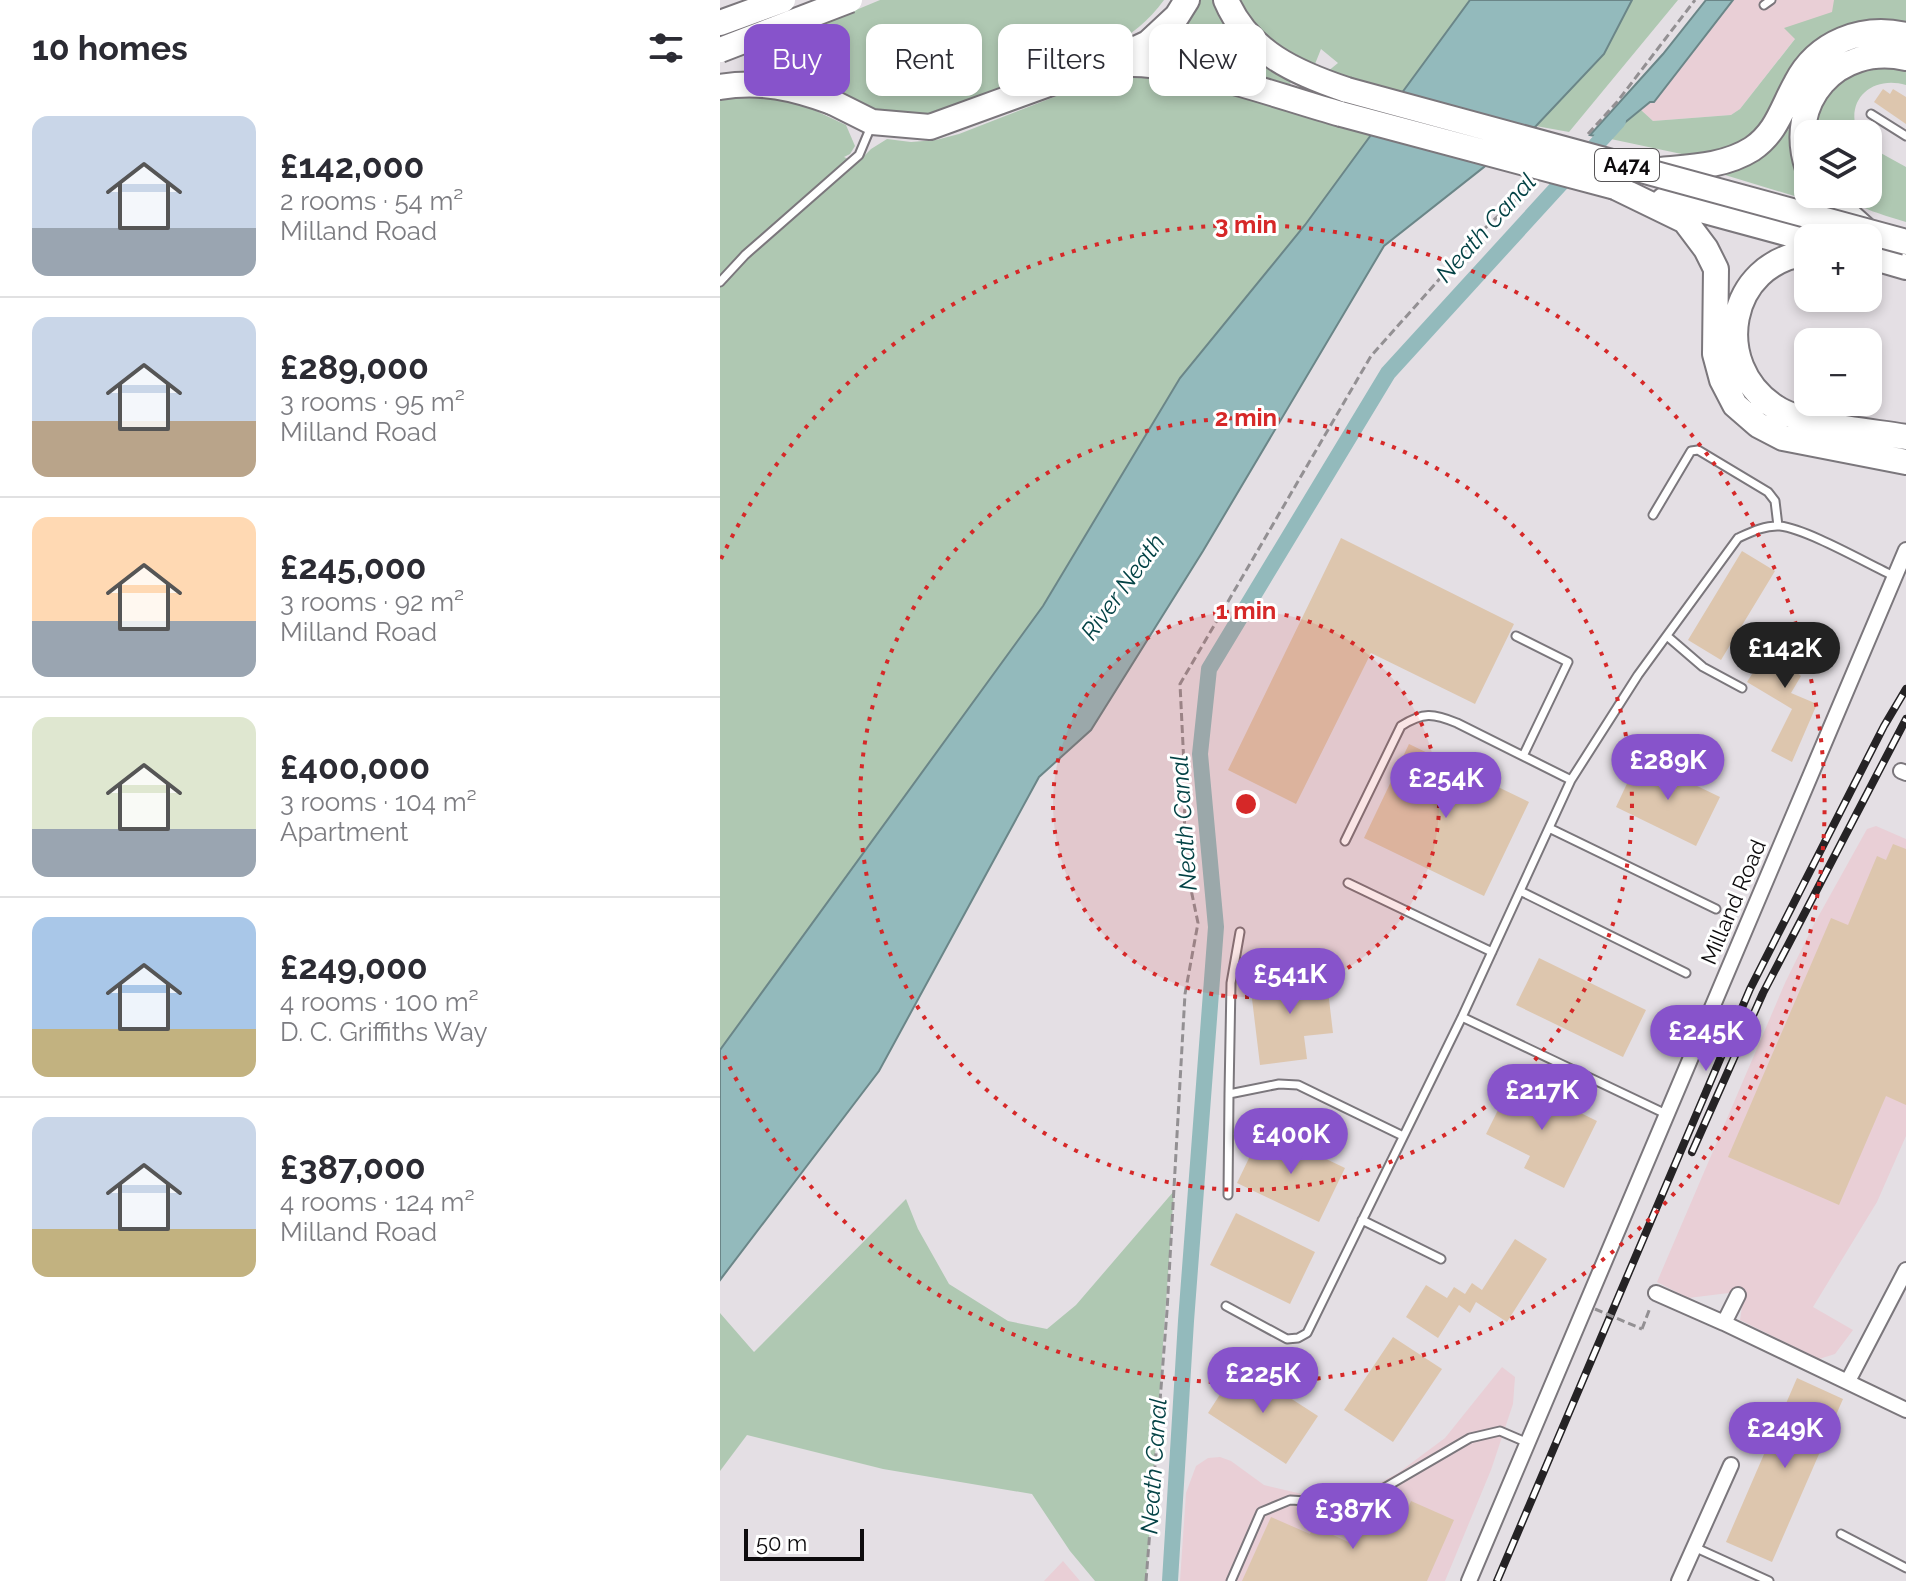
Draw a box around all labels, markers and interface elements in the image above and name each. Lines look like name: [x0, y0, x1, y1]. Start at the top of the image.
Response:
chip: Buy: [744, 24, 850, 96]
chip: Rent: [866, 24, 982, 96]
chip: Filters: [998, 24, 1133, 96]
chip: New: [1149, 24, 1266, 96]
icon: filters: [644, 26, 688, 70]
text: 10 homes: [32, 28, 188, 68]
map controls: [1794, 120, 1882, 416]
button: layers: [1794, 120, 1882, 208]
text: £142,000: [280, 146, 424, 186]
icon: home: [96, 148, 192, 244]
road number: A474: [1595, 149, 1659, 181]
water label: Neath Canal: [1429, 167, 1542, 288]
text: 2 rooms · 54 m²: [280, 186, 463, 216]
text: 3 min: [1215, 210, 1277, 239]
text: Milland Road: [280, 216, 437, 246]
button: +: [1794, 224, 1882, 312]
button: −: [1794, 328, 1882, 416]
text: £289,000: [280, 347, 429, 387]
icon: home: [96, 349, 192, 445]
text: 3 rooms · 95 m²: [280, 387, 465, 417]
text: 2 min: [1215, 403, 1277, 432]
text: Milland Road: [280, 417, 437, 447]
water label: River Neath: [1074, 528, 1171, 645]
text: £245,000: [280, 547, 426, 587]
icon: home: [96, 549, 192, 645]
text: 3 rooms · 92 m²: [280, 587, 464, 617]
text: 1 min: [1216, 596, 1276, 625]
text: Milland Road: [280, 617, 437, 647]
pin: £142K: [1729, 622, 1841, 690]
text: £142K: [1748, 633, 1822, 663]
pin: £289K: [1612, 734, 1724, 802]
text: £289K: [1629, 745, 1707, 775]
text: £400,000: [280, 747, 430, 787]
icon: home: [96, 749, 192, 845]
pin: £254K: [1390, 752, 1502, 820]
water label: Neath Canal: [1164, 754, 1203, 892]
text: £254K: [1408, 763, 1484, 793]
text: 3 rooms · 104 m²: [280, 787, 477, 817]
centre of rings: [1232, 790, 1260, 818]
text: Apartment: [280, 817, 409, 847]
street label: Milland Road: [1695, 836, 1771, 968]
text: £249,000: [280, 947, 428, 987]
pin: £541K: [1234, 948, 1346, 1016]
icon: home: [96, 949, 192, 1045]
text: £541K: [1253, 959, 1327, 989]
text: 4 rooms · 100 m²: [280, 987, 479, 1017]
pin: £245K: [1650, 1005, 1762, 1073]
text: £245K: [1668, 1016, 1744, 1046]
text: D. C. Griffiths Way: [280, 1017, 487, 1047]
pin: £217K: [1486, 1064, 1598, 1132]
text: £217K: [1505, 1075, 1579, 1105]
pin: £400K: [1235, 1108, 1347, 1176]
text: £400K: [1252, 1119, 1330, 1149]
text: £387,000: [280, 1147, 426, 1187]
icon: home: [96, 1149, 192, 1245]
text: 4 rooms · 124 m²: [280, 1187, 475, 1217]
text: Milland Road: [280, 1217, 437, 1247]
pin: £225K: [1207, 1347, 1319, 1415]
text: £225K: [1225, 1358, 1301, 1388]
water label: Neath Canal: [1134, 1397, 1173, 1535]
pin: £249K: [1729, 1402, 1841, 1470]
text: £249K: [1747, 1413, 1823, 1443]
pin: £387K: [1297, 1483, 1409, 1551]
text: £387K: [1315, 1494, 1391, 1524]
scale bar: [744, 1525, 864, 1561]
text: 50 m: [756, 1530, 807, 1556]

